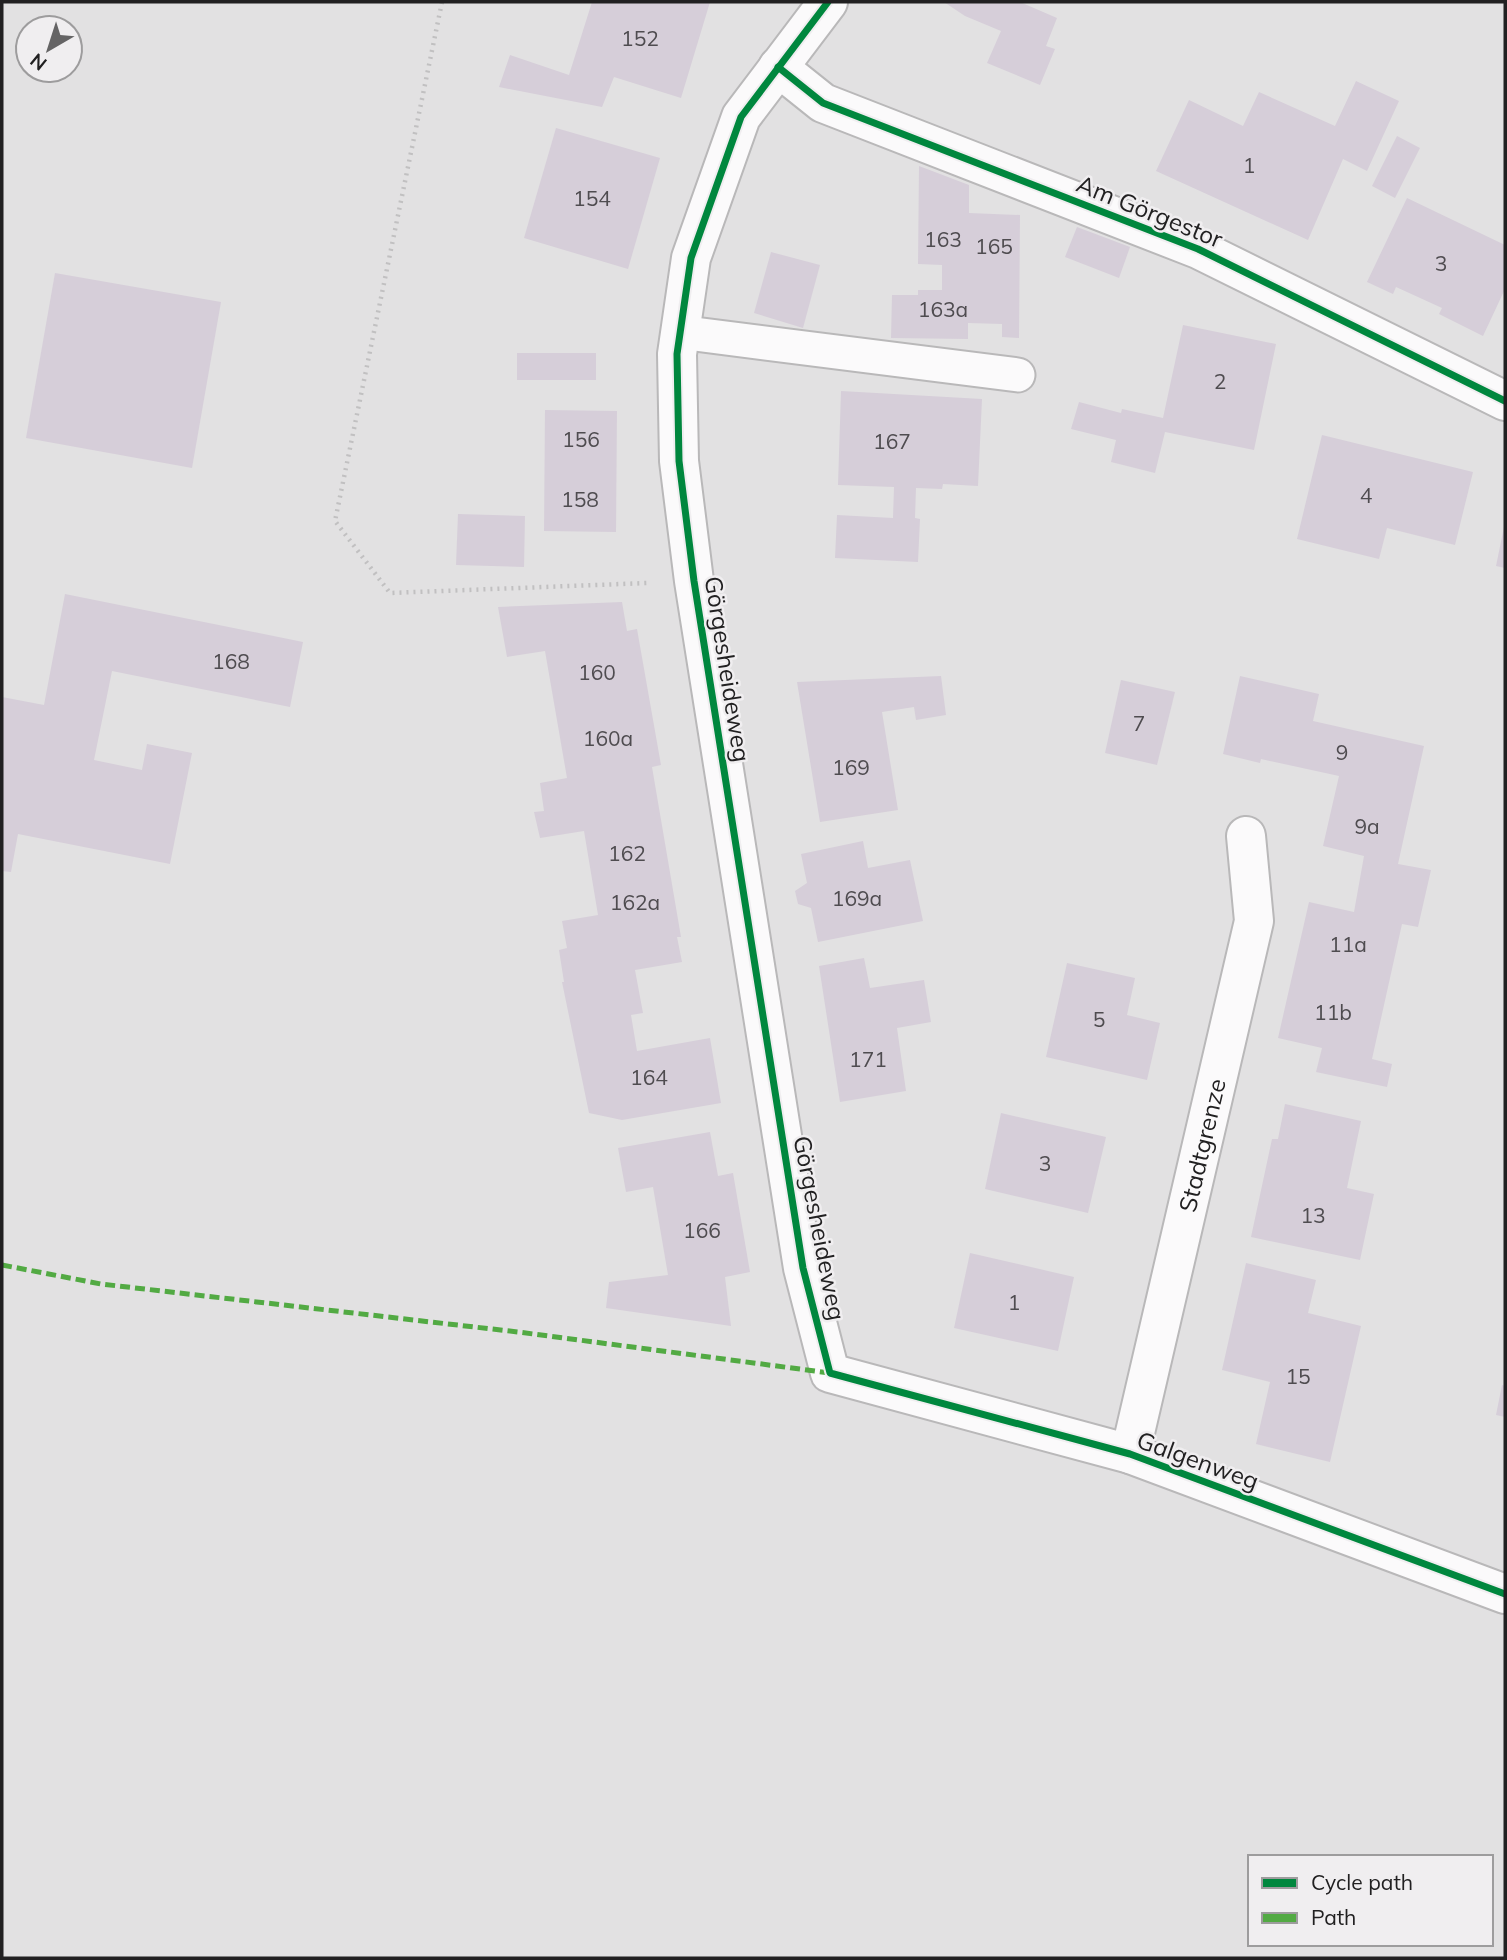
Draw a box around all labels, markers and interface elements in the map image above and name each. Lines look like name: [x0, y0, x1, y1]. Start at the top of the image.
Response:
north arrow: [14, 14, 84, 84]
house number: 152: [621, 25, 659, 51]
text: N: [25, 48, 51, 76]
house number: 1: [1243, 152, 1255, 178]
street label: Am Görgestor: [1073, 168, 1228, 254]
house number: 154: [573, 185, 611, 211]
house number: 163: [924, 226, 962, 252]
house number: 165: [975, 233, 1013, 259]
house number: 3: [1435, 250, 1447, 276]
house number: 163a: [918, 296, 968, 322]
house number: 2: [1214, 368, 1226, 394]
house number: 156: [562, 426, 600, 452]
house number: 167: [873, 428, 911, 454]
house number: 4: [1360, 482, 1373, 508]
house number: 158: [561, 486, 599, 512]
street label: Görgesheideweg: [699, 574, 757, 764]
house number: 168: [212, 648, 250, 674]
house number: 160: [578, 659, 616, 685]
house number: 7: [1133, 710, 1145, 736]
house number: 160a: [583, 725, 633, 751]
house number: 9: [1336, 739, 1348, 765]
house number: 169: [832, 754, 870, 780]
house number: 9a: [1354, 813, 1380, 839]
house number: 162: [608, 840, 646, 866]
house number: 169a: [832, 885, 882, 911]
house number: 162a: [610, 889, 660, 915]
house number: 11a: [1329, 931, 1367, 957]
house number: 11b: [1314, 999, 1352, 1025]
house number: 5: [1093, 1006, 1105, 1032]
house number: 171: [849, 1046, 887, 1072]
house number: 164: [630, 1064, 668, 1090]
street label: Stadtgrenze: [1172, 1076, 1232, 1215]
street label: Görgesheideweg: [787, 1133, 853, 1323]
house number: 3: [1039, 1150, 1051, 1176]
house number: 13: [1300, 1202, 1326, 1228]
house number: 166: [683, 1217, 721, 1243]
house number: 1: [1008, 1289, 1020, 1315]
house number: 15: [1285, 1363, 1311, 1389]
street label: Galgenweg: [1133, 1424, 1263, 1496]
legend: [1248, 1855, 1493, 1946]
text: Cycle path: [1311, 1869, 1413, 1895]
text: Path: [1311, 1904, 1356, 1930]

